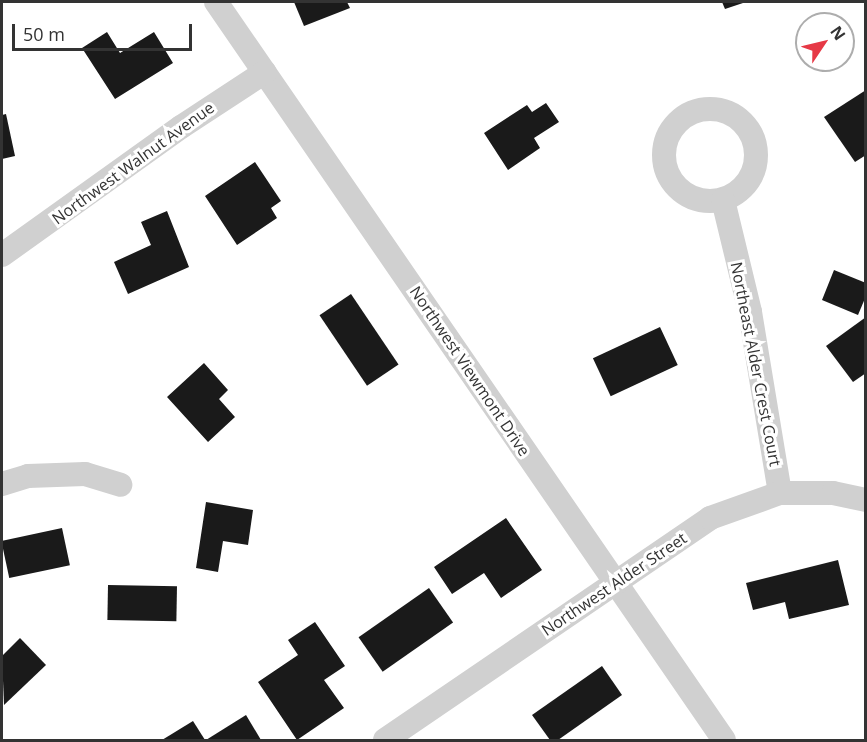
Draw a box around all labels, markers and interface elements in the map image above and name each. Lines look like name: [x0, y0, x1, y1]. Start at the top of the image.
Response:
scale bar: [15, 12, 195, 50]
north arrow: [795, 12, 855, 72]
text: N: [825, 21, 851, 44]
text: 50 m: [23, 22, 65, 46]
street label: Northwest Walnut Avenue: [48, 98, 218, 228]
street label: Northeast Alder Crest Court: [727, 260, 785, 468]
street label: Northwest Viewmont Drive: [406, 282, 534, 460]
street label: Northwest Alder Street: [538, 528, 690, 640]

